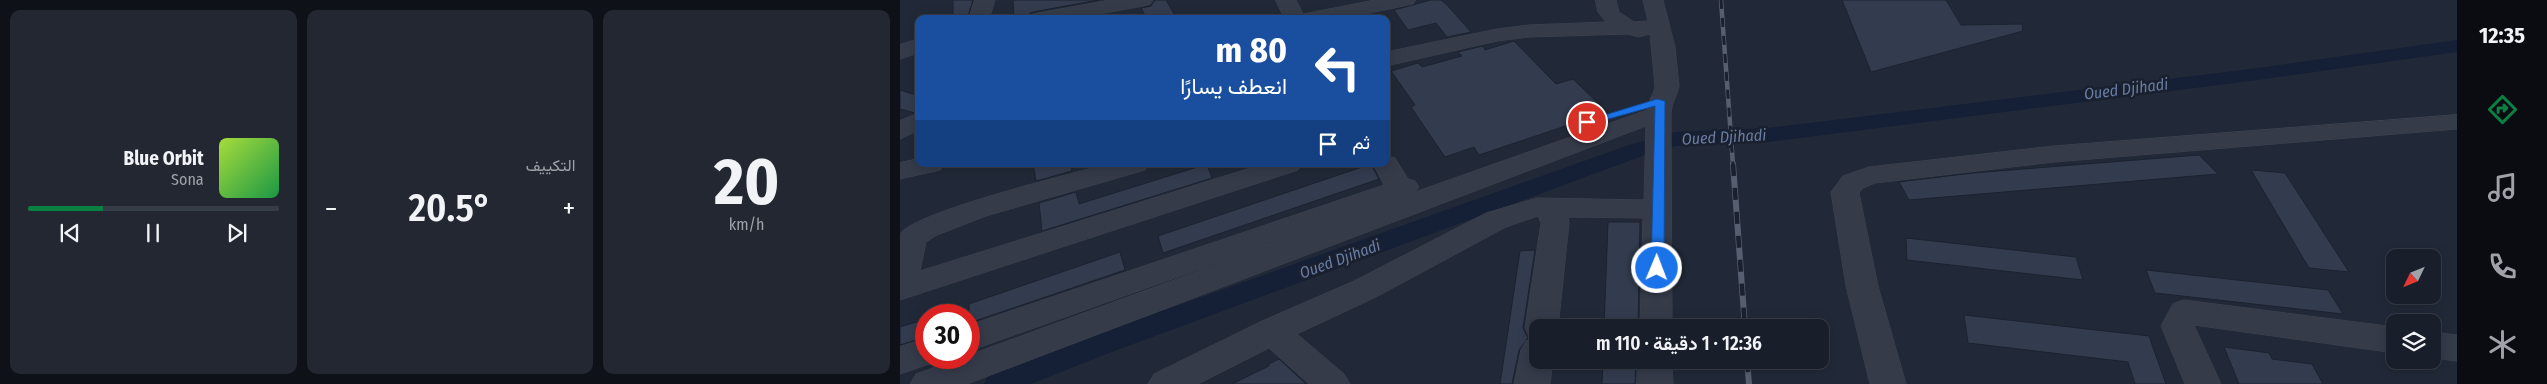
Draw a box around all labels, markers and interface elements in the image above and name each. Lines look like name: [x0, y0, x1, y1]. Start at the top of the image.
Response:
text: 12:35: [2479, 22, 2525, 49]
text: 80 m: [1215, 29, 1287, 71]
icon: left: [1305, 35, 1370, 100]
text: انعطف يسارًا: [1180, 73, 1287, 100]
water label: Oued Djihadi: [2083, 74, 2169, 104]
icon: directions: [2485, 92, 2520, 127]
pin: [1566, 101, 1608, 143]
icon: arrive: [1573, 108, 1601, 136]
water label: Oued Djihadi: [1681, 125, 1767, 149]
icon: arrive: [1314, 130, 1342, 158]
text: ثم: [1352, 131, 1370, 154]
text: 20: [714, 143, 779, 221]
text: Blue Orbit: [124, 147, 204, 170]
text: التكييف: [526, 156, 575, 175]
text: Sona: [171, 170, 204, 189]
icon: music: [2485, 170, 2520, 205]
text: 20.5°: [409, 185, 491, 231]
text: −: [325, 192, 337, 225]
text: +: [563, 192, 575, 225]
text: km/h: [729, 215, 765, 234]
icon: previous: [56, 219, 84, 247]
icon: pause: [139, 219, 167, 247]
icon: next: [223, 219, 251, 247]
water label: Oued Djihadi: [1297, 236, 1383, 282]
position arrow: [1630, 241, 1682, 293]
north arrow: [2386, 249, 2441, 304]
map controls: [2386, 249, 2441, 369]
icon: phone: [2485, 249, 2520, 284]
speed limit sign: 30: [915, 304, 980, 369]
button: layers: [2386, 314, 2441, 369]
icon: climate: [2485, 327, 2520, 362]
text: 12:36 · 1 دقيقة · 110 m: [1596, 332, 1762, 355]

